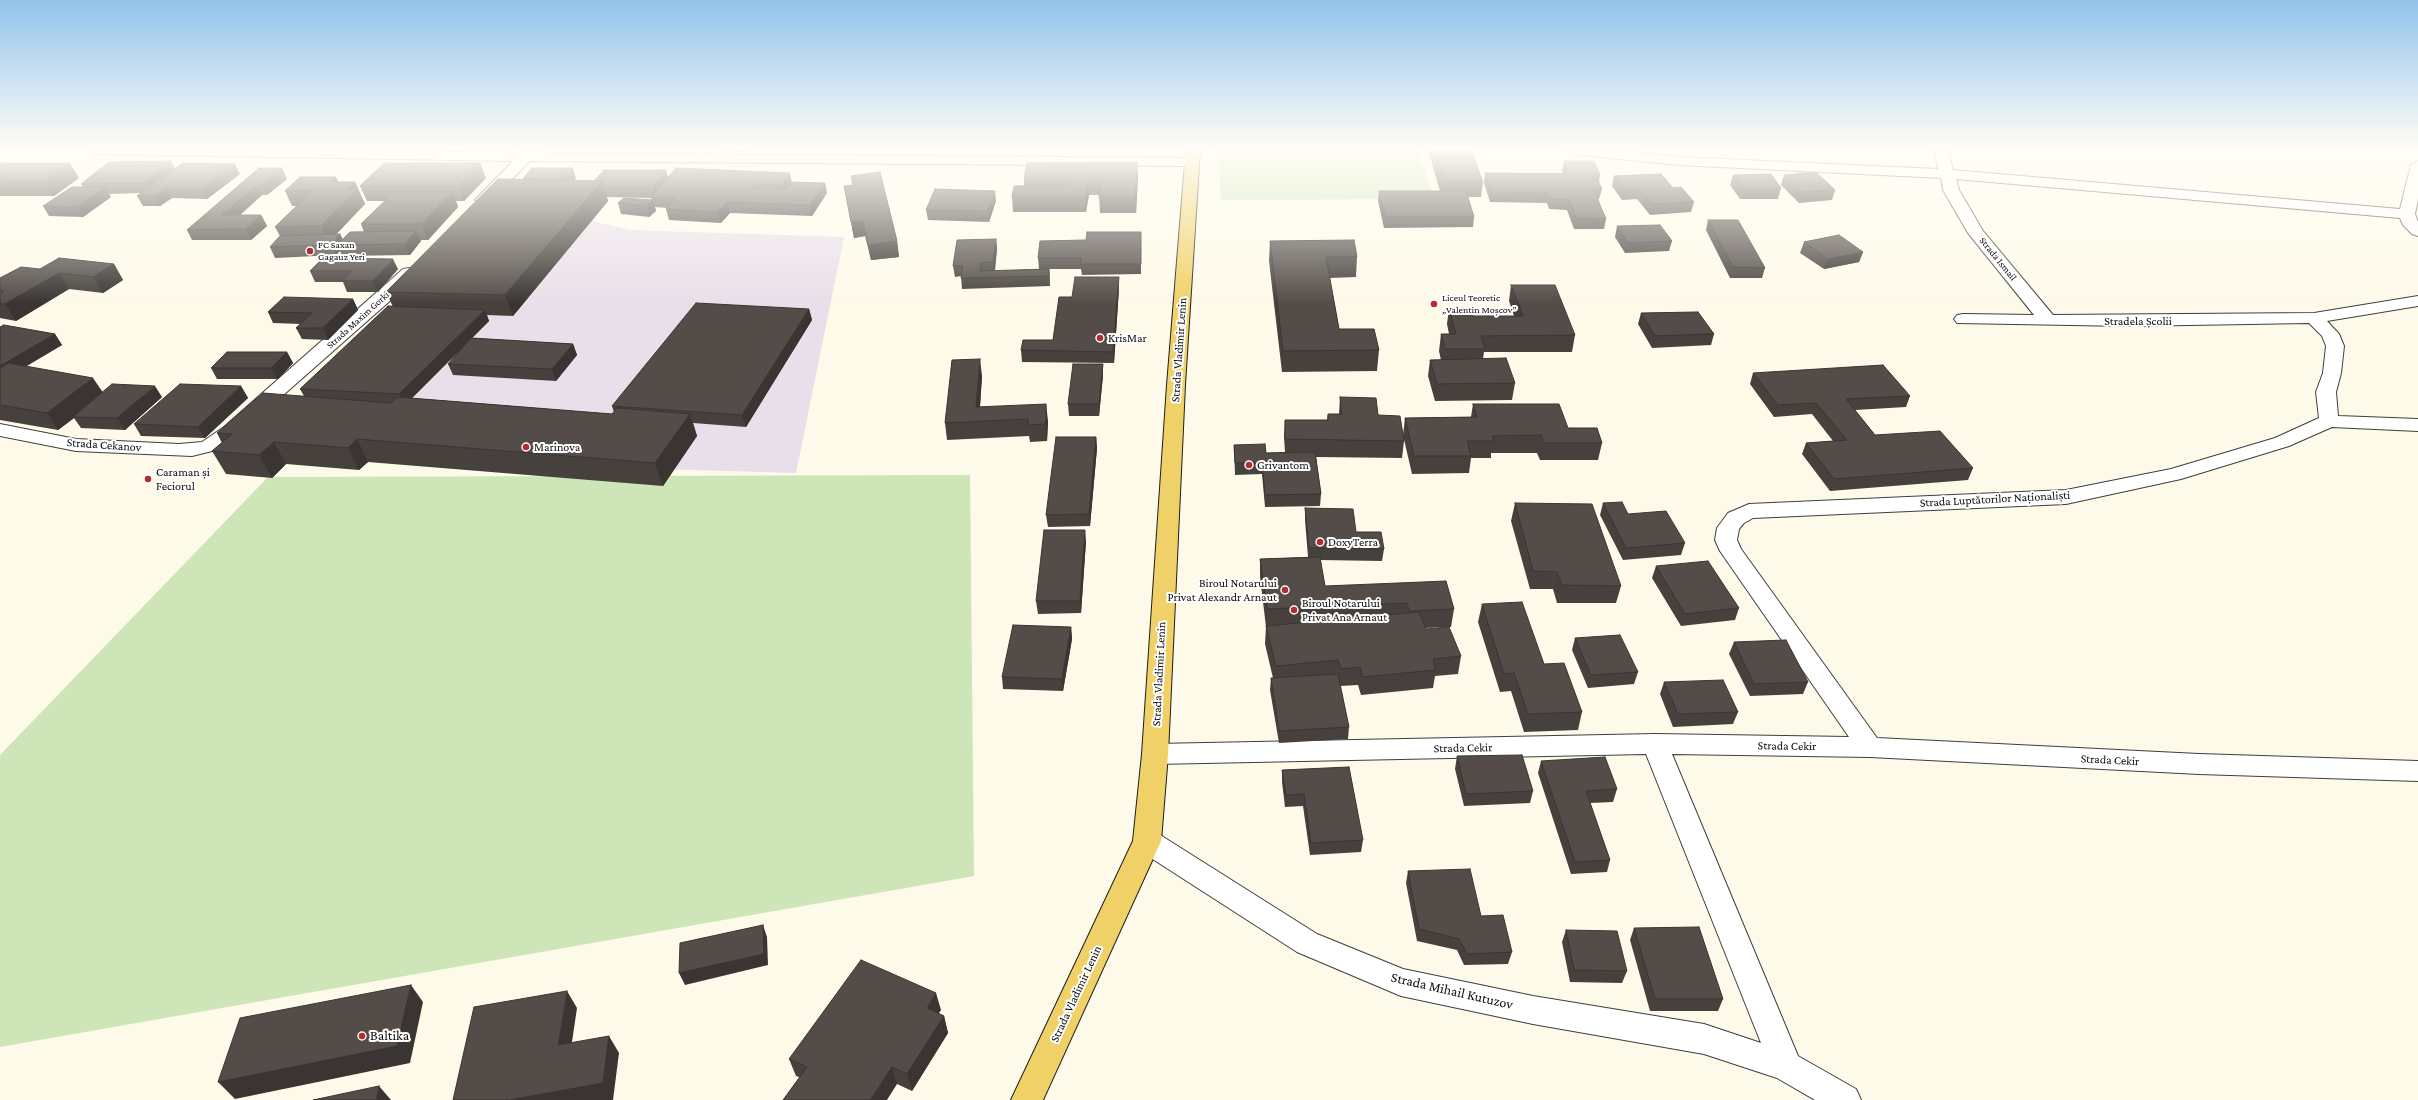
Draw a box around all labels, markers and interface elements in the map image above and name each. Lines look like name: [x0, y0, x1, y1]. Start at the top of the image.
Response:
street label: Strada Ismail: [1977, 235, 2019, 283]
place label: FC Saxan Gagauz Yeri: [318, 239, 365, 262]
marker: FC Saxan Gagauz Yeri: [305, 246, 315, 256]
street label: Strada Maxim Gorki: [324, 289, 392, 351]
place label: Liceul Teoretic „Valentin Moșcov”: [1442, 292, 1517, 316]
street label: Strada Vladimir Lenin: [1168, 297, 1190, 403]
marker: Liceul Teoretic „Valentin Moșcov”: [1429, 299, 1439, 309]
street label: Stradela Școlii: [2104, 314, 2172, 328]
place label: KrisMar: [1108, 331, 1147, 345]
marker: KrisMar: [1095, 333, 1105, 343]
street label: Strada Cekanov: [66, 435, 142, 455]
place label: Marinova: [534, 440, 580, 454]
marker: Marinova: [521, 442, 531, 452]
place label: Grivantom: [1257, 458, 1309, 472]
marker: Grivantom: [1244, 460, 1254, 470]
place label: Caraman și Feciorul: [156, 465, 210, 493]
marker: Caraman și Feciorul: [143, 474, 153, 484]
street label: Strada Luptătorilor Naționaliști: [1919, 488, 2071, 510]
place label: DoxyTerra: [1328, 535, 1378, 549]
marker: DoxyTerra: [1315, 537, 1325, 547]
place label: Biroul Notarului Privat Alexandr Arnaut: [1167, 576, 1277, 604]
marker: Biroul Notarului Privat Alexandr Arnaut: [1280, 585, 1290, 595]
place label: Biroul Notarului Privat Ana Arnaut: [1302, 596, 1387, 624]
marker: Biroul Notarului Privat Ana Arnaut: [1289, 605, 1299, 615]
street label: Strada Vladimir Lenin: [1149, 621, 1169, 727]
street label: Strada Cekir: [1758, 738, 1816, 754]
street label: Strada Cekir: [1434, 740, 1492, 756]
street label: Strada Cekir: [2080, 751, 2140, 769]
street label: Strada Vladimir Lenin: [1047, 943, 1105, 1045]
street label: Strada Mihail Kutuzov: [1389, 969, 1515, 1013]
place label: Baltika: [370, 1028, 409, 1044]
marker: Baltika: [357, 1031, 367, 1041]

